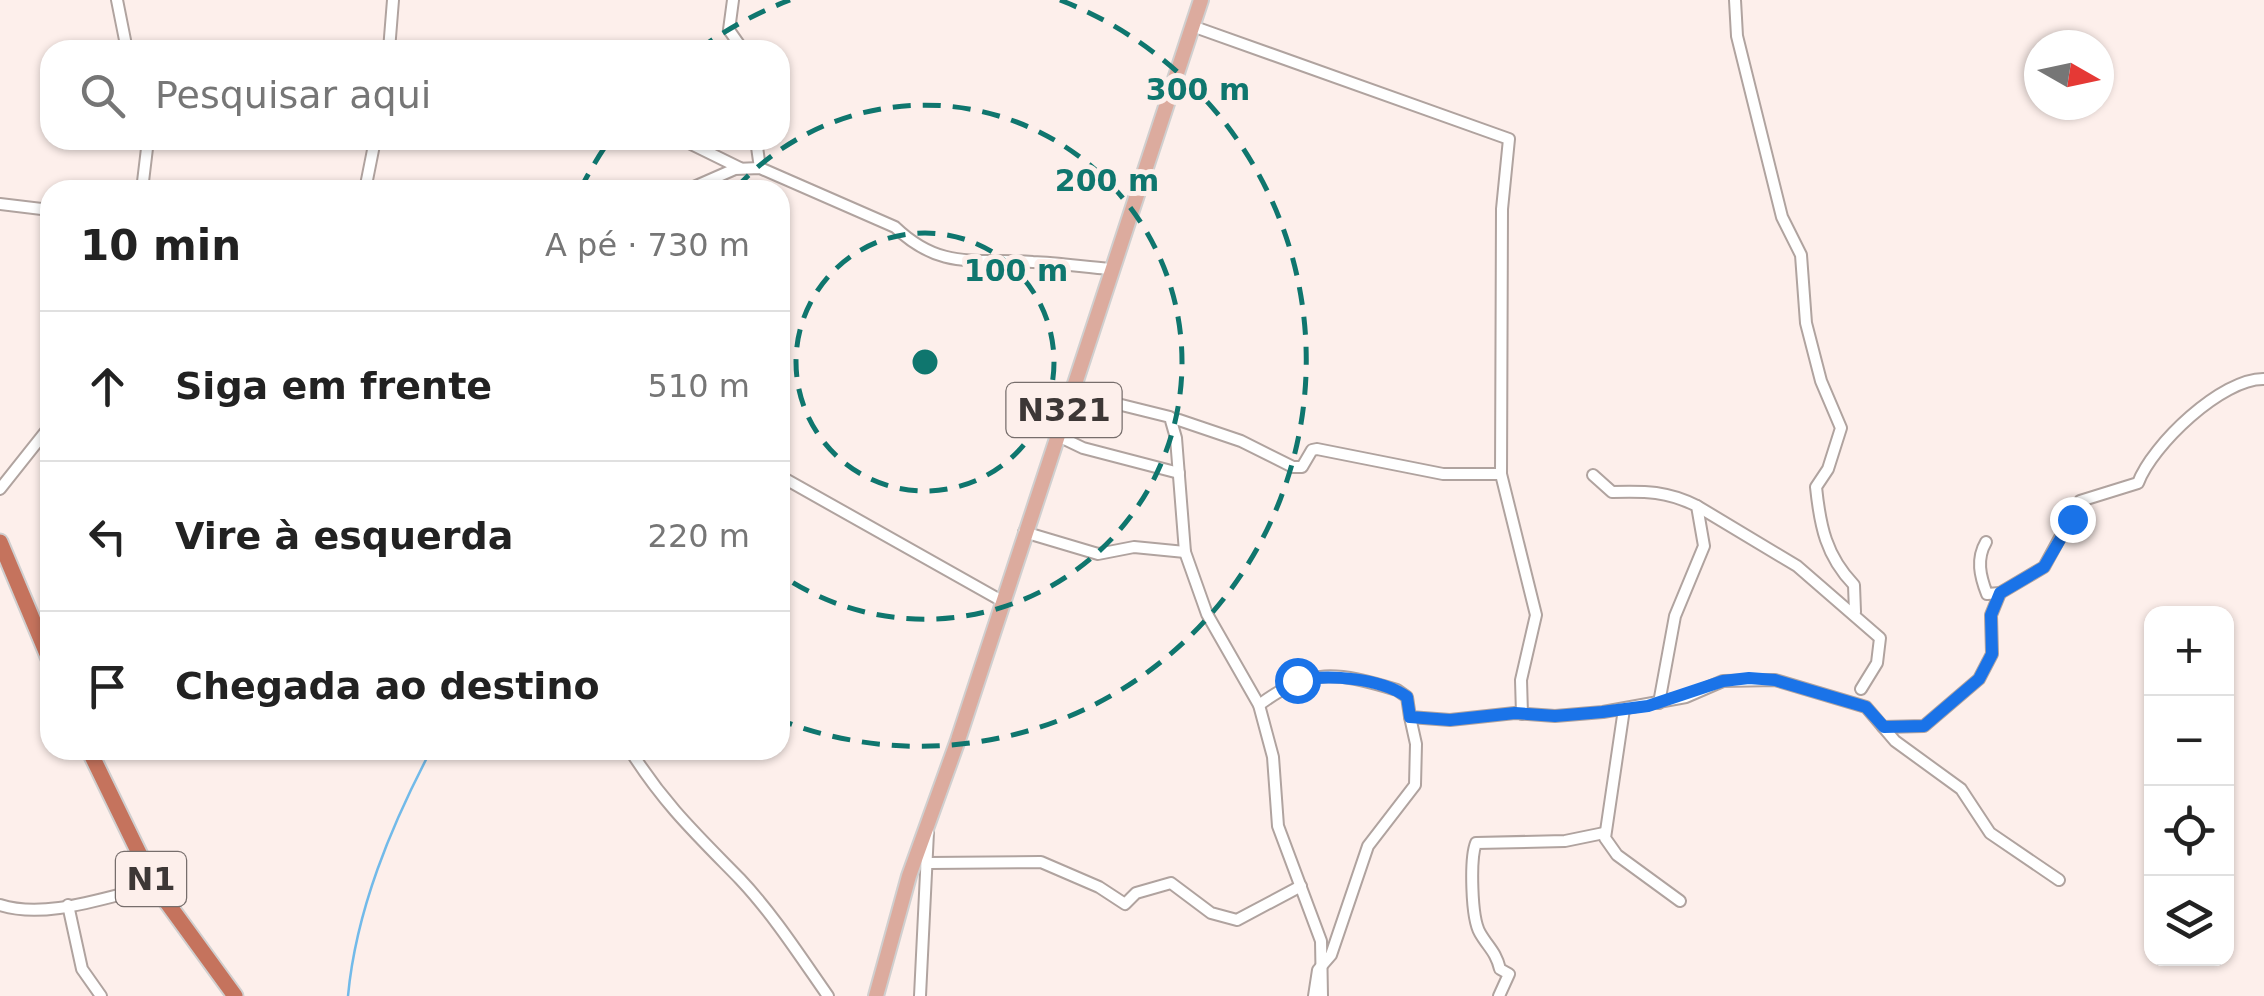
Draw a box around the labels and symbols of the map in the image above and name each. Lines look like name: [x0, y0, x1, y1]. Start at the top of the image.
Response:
north arrow: [2024, 30, 2114, 120]
text: 300 m: [1146, 72, 1250, 107]
text: 200 m: [1055, 163, 1159, 198]
text: 100 m: [964, 253, 1068, 288]
centre of rings: [907, 344, 943, 380]
road number: N321: [1006, 383, 1122, 437]
route end: [2050, 497, 2096, 543]
route start: [1275, 658, 1321, 704]
road number: N1: [116, 852, 186, 906]

